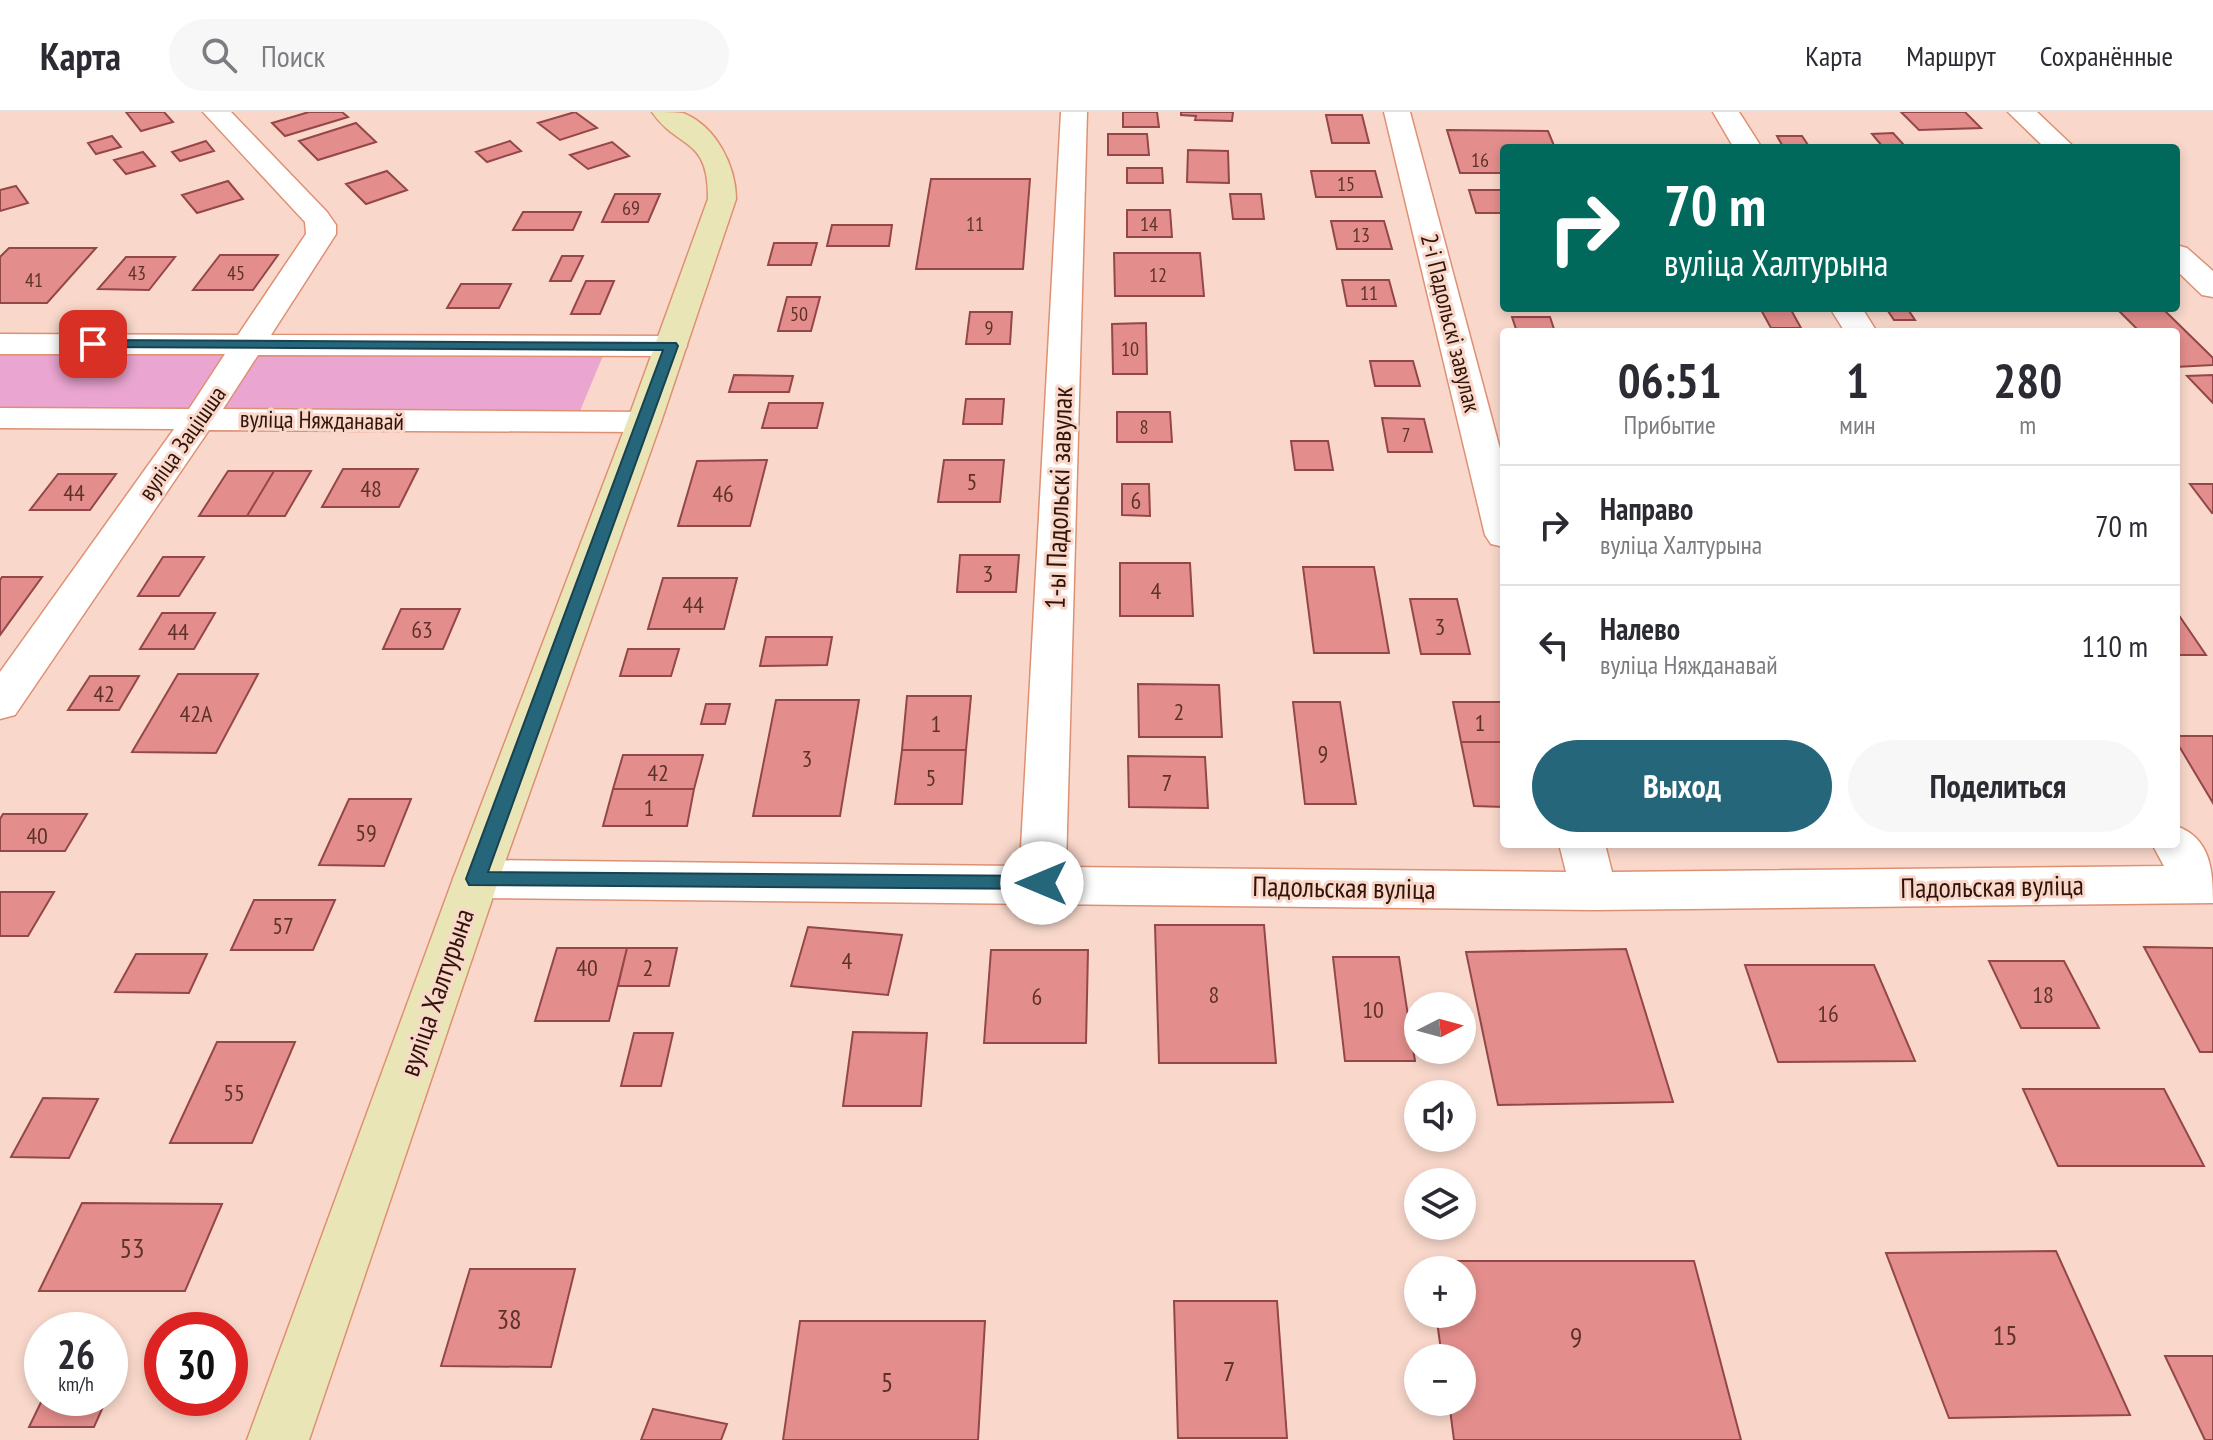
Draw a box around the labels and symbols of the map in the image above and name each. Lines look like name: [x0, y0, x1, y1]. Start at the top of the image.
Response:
house number: 16: [1471, 147, 1489, 173]
house number: 15: [1337, 171, 1355, 197]
house number: 69: [622, 195, 640, 221]
house number: 11: [966, 211, 984, 237]
house number: 14: [1140, 211, 1158, 237]
house number: 13: [1352, 222, 1370, 248]
street label: 2-і Падольскі завулак: [1414, 230, 1488, 416]
house number: 43: [128, 260, 146, 286]
house number: 45: [227, 260, 245, 286]
house number: 12: [1149, 262, 1167, 288]
house number: 41: [25, 267, 43, 293]
house number: 11: [1360, 280, 1378, 306]
house number: 50: [790, 301, 808, 327]
pin: [59, 310, 127, 378]
house number: 9: [985, 315, 994, 341]
house number: 10: [1121, 336, 1139, 362]
street label: вуліца Зацішша: [131, 380, 233, 506]
street label: 1-ы Падольскі завулак: [1036, 386, 1080, 610]
street label: вуліца Няжданавай: [240, 403, 404, 437]
house number: 8: [1140, 414, 1149, 440]
house number: 7: [1402, 422, 1411, 448]
house number: 5: [967, 466, 977, 497]
house number: 48: [360, 473, 382, 504]
house number: 44: [63, 477, 85, 508]
house number: 46: [712, 478, 734, 509]
house number: 6: [1131, 485, 1141, 516]
house number: 3: [983, 558, 993, 589]
house number: 4: [1151, 575, 1162, 606]
house number: 44: [682, 589, 704, 620]
house number: 3: [1435, 611, 1445, 642]
house number: 63: [411, 614, 433, 645]
house number: 44: [167, 616, 189, 647]
house number: 42: [93, 678, 115, 709]
house number: 2: [1174, 696, 1184, 727]
house number: 42А: [180, 698, 213, 729]
house number: 1: [1475, 707, 1485, 738]
house number: 1: [931, 708, 941, 739]
house number: 9: [1318, 738, 1328, 769]
house number: 3: [802, 743, 812, 774]
house number: 42: [647, 757, 669, 788]
house number: 5: [926, 762, 936, 793]
house number: 7: [1162, 767, 1172, 798]
house number: 1: [644, 792, 654, 823]
house number: 59: [355, 817, 377, 848]
house number: 40: [26, 820, 48, 851]
position arrow: [1000, 841, 1084, 925]
street label: Падольская вуліца: [1900, 866, 2084, 906]
street label: Падольская вуліца: [1252, 867, 1436, 907]
street label: вуліца Халтурына: [390, 903, 482, 1081]
house number: 57: [272, 910, 294, 941]
house number: 4: [842, 945, 853, 976]
house number: 40: [576, 952, 598, 983]
house number: 2: [643, 952, 653, 983]
house number: 8: [1209, 979, 1219, 1010]
house number: 18: [2032, 979, 2054, 1010]
house number: 6: [1032, 981, 1042, 1012]
north arrow: [1404, 992, 1476, 1064]
house number: 10: [1362, 994, 1384, 1025]
house number: 16: [1817, 998, 1839, 1029]
house number: 55: [223, 1077, 245, 1108]
house number: 53: [119, 1229, 145, 1266]
house number: 38: [496, 1300, 522, 1337]
speed limit sign: 30: [144, 1312, 248, 1416]
house number: 15: [1992, 1316, 2018, 1353]
house number: 9: [1570, 1318, 1582, 1355]
house number: 7: [1223, 1352, 1235, 1389]
house number: 5: [881, 1363, 893, 1400]

